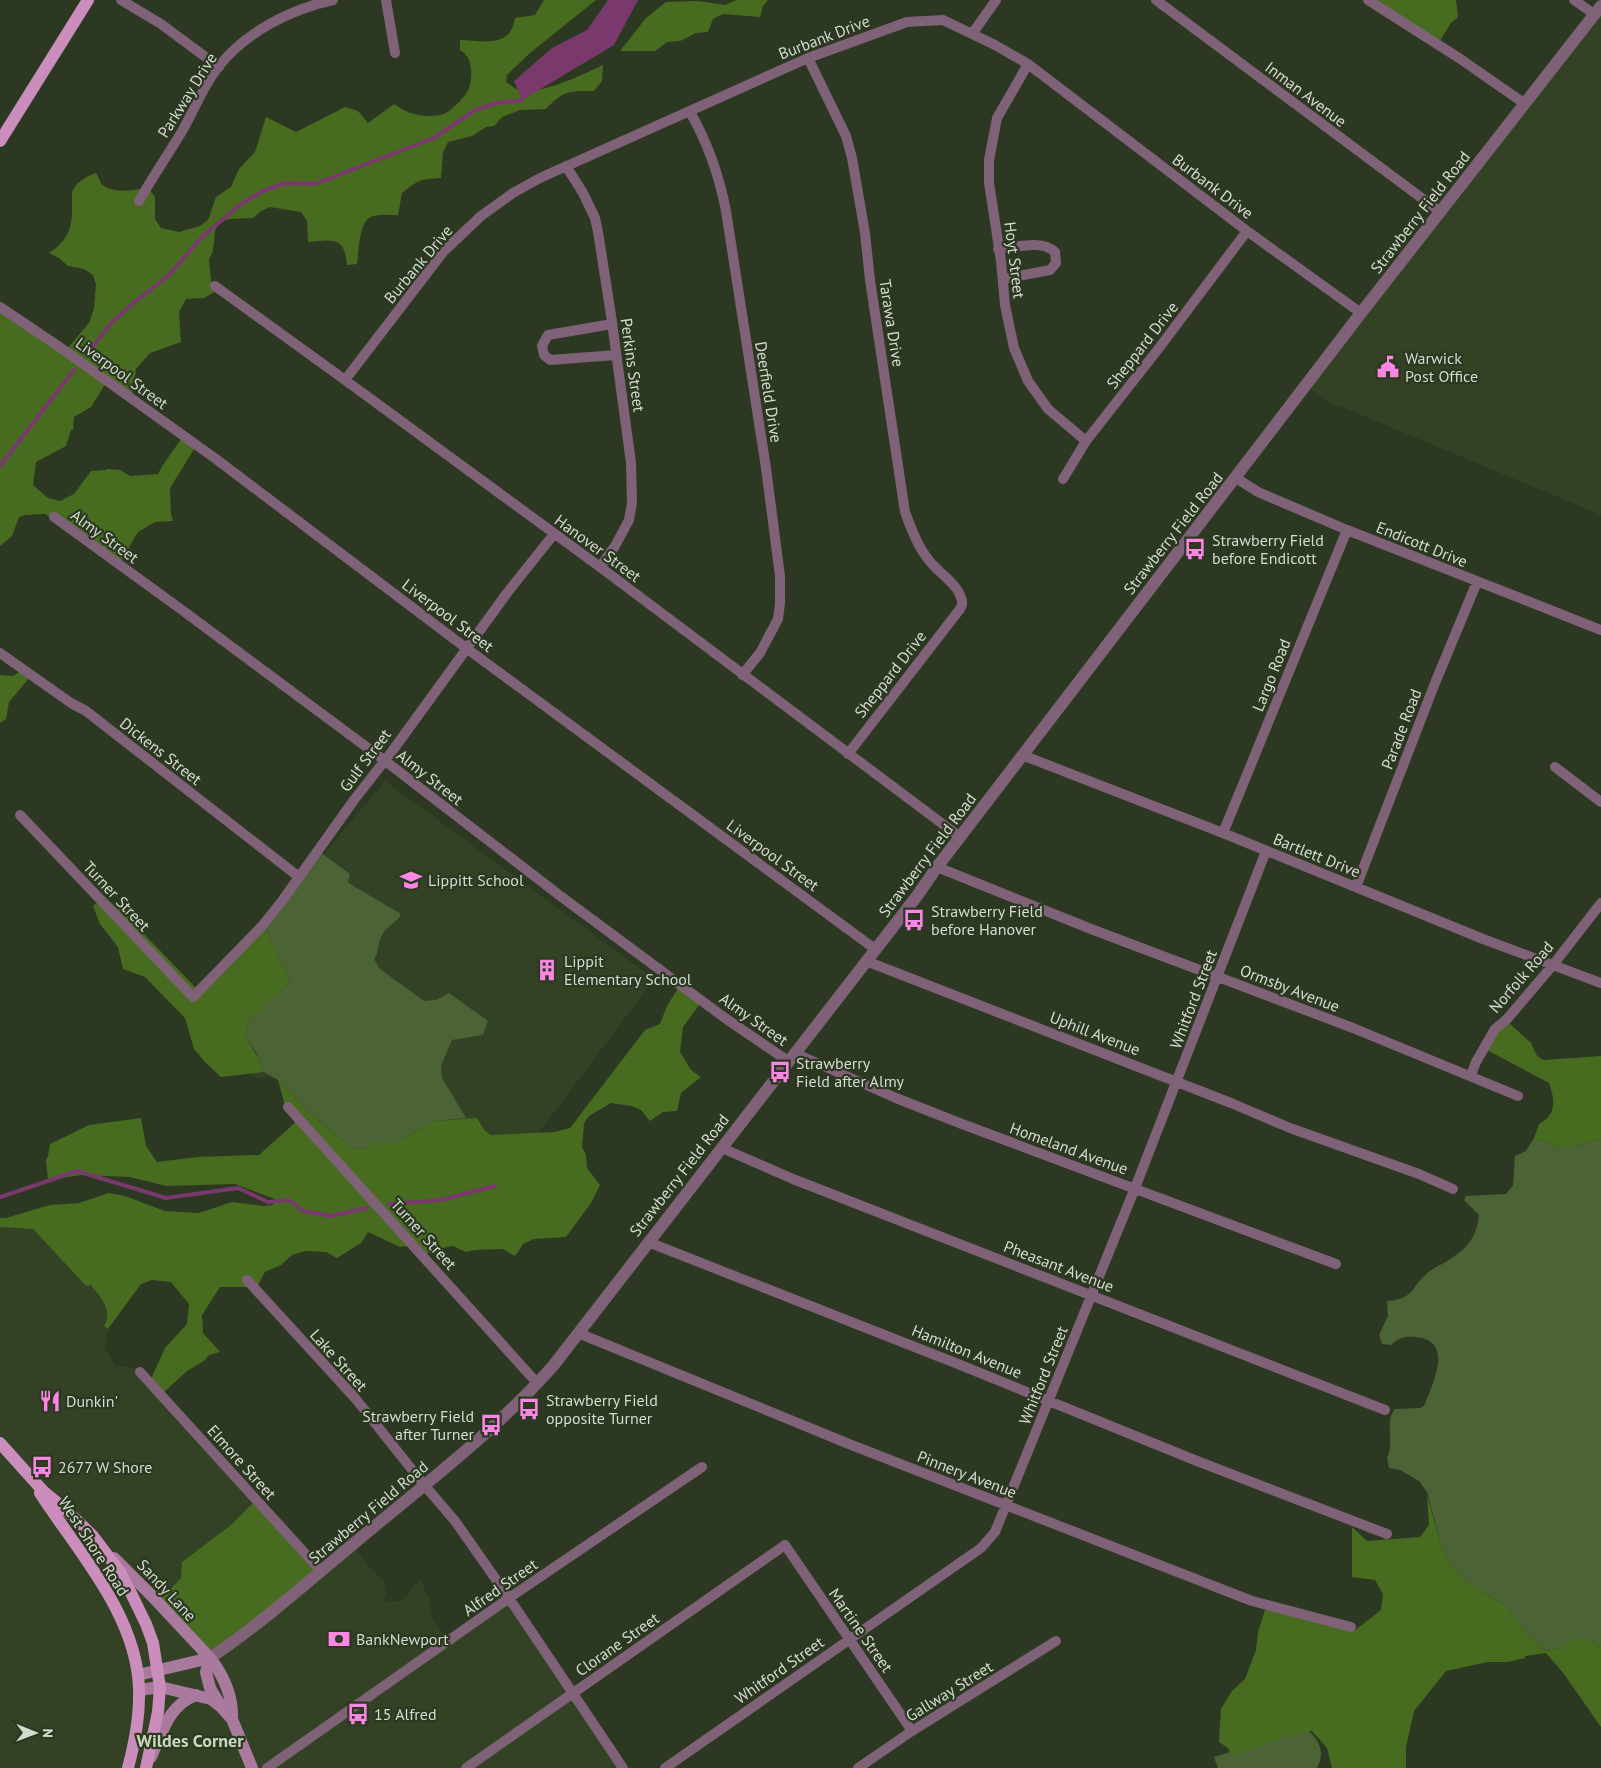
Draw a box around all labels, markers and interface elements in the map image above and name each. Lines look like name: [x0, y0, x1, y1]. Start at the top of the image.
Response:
street label: Burbank Drive: [776, 10, 872, 64]
street label: Parkway Drive: [153, 49, 221, 141]
street label: Inman Avenue: [1261, 57, 1351, 131]
street label: Strawberry Field Road: [1366, 147, 1474, 277]
street label: Burbank Drive: [1169, 149, 1257, 223]
street label: Hoyt Street: [1000, 220, 1030, 300]
street label: Burbank Drive: [379, 221, 457, 307]
street label: Tarawa Drive: [875, 278, 909, 368]
street label: Sheppard Drive: [1102, 298, 1182, 392]
street label: Perkins Street: [617, 317, 650, 414]
street label: Liverpool Street: [72, 333, 173, 414]
street label: Deerfield Drive: [751, 340, 787, 444]
place label: Warwick Post Office: [1405, 348, 1478, 386]
public building icon: Warwick Post Office: [1375, 354, 1401, 380]
street label: Strawberry Field Road: [1119, 468, 1227, 598]
street label: Almy Street: [67, 505, 143, 568]
street label: Hanover Street: [551, 510, 646, 586]
street label: Endicott Drive: [1373, 517, 1471, 571]
place label: Strawberry Field before Endicott: [1212, 530, 1324, 568]
bus stop icon: Strawberry Field before Endicott: [1182, 536, 1208, 562]
street label: Liverpool Street: [398, 574, 498, 656]
street label: Sheppard Drive: [850, 627, 930, 721]
street label: Largo Road: [1247, 636, 1295, 714]
street label: Parade Road: [1377, 686, 1425, 772]
street label: Dickens Street: [116, 713, 206, 789]
street label: Gulf Street: [335, 724, 395, 795]
street label: Almy Street: [393, 745, 468, 810]
street label: Strawberry Field Road: [874, 789, 980, 921]
street label: Liverpool Street: [723, 815, 824, 896]
street label: Bartlett Drive: [1270, 828, 1364, 882]
street label: Turner Street: [79, 857, 155, 936]
school or university icon: Lippitt School: [398, 867, 424, 893]
place label: Lippitt School: [428, 870, 524, 890]
place label: Strawberry Field before Hanover: [931, 901, 1043, 939]
bus stop icon: Strawberry Field before Hanover: [901, 907, 927, 933]
street label: Norfolk Road: [1484, 937, 1558, 1017]
street label: Whitford Street: [1165, 946, 1221, 1051]
place label: Lippit Elementary School: [564, 951, 692, 989]
building icon: Lippit Elementary School: [534, 957, 560, 983]
street label: Ormsby Avenue: [1237, 960, 1343, 1016]
street label: Almy Street: [716, 988, 793, 1050]
street label: Uphill Avenue: [1047, 1007, 1143, 1059]
place label: Strawberry Field after Almy: [796, 1053, 905, 1091]
bus stop icon: Strawberry Field after Almy: [767, 1059, 793, 1085]
street label: Strawberry Field Road: [625, 1110, 733, 1240]
street label: Homeland Avenue: [1007, 1117, 1131, 1179]
street label: Turner Street: [387, 1194, 461, 1274]
street label: Pheasant Avenue: [1001, 1236, 1117, 1296]
street label: Hamilton Avenue: [909, 1320, 1025, 1382]
street label: Whitford Street: [1014, 1322, 1072, 1427]
street label: Lake Street: [306, 1325, 372, 1396]
restaurant icon: Dunkin': [37, 1388, 63, 1414]
place label: Strawberry Field opposite Turner: [546, 1390, 658, 1428]
place label: Dunkin': [66, 1391, 118, 1411]
bus stop icon: Strawberry Field opposite Turner: [516, 1396, 542, 1422]
place label: Strawberry Field after Turner: [362, 1406, 475, 1444]
bus stop icon: Strawberry Field after Turner: [478, 1412, 504, 1438]
street label: Elmore Street: [203, 1421, 281, 1504]
street label: Pinnery Avenue: [914, 1446, 1020, 1502]
bus stop icon: 2677 W Shore: [29, 1454, 55, 1480]
street label: Strawberry Field Road: [304, 1456, 432, 1568]
place label: 2677 W Shore: [58, 1457, 153, 1477]
street label: West Shore Road: [54, 1492, 134, 1600]
street label: Alfred Street: [459, 1554, 542, 1620]
street label: Sandy Lane: [133, 1555, 201, 1625]
street label: Martine Street: [825, 1584, 898, 1676]
street label: Clorane Street: [571, 1607, 663, 1680]
bank icon: BankNewport: [326, 1626, 352, 1652]
place label: BankNewport: [356, 1629, 449, 1649]
street label: Whitford Street: [731, 1632, 828, 1708]
street label: Gallway Street: [902, 1656, 997, 1726]
bus stop icon: 15 Alfred: [345, 1701, 371, 1727]
place label: 15 Alfred: [374, 1704, 437, 1724]
north arrow: [10, 1708, 60, 1758]
text: N: [39, 1728, 57, 1738]
district label: Wildes Corner: [136, 1729, 244, 1752]

